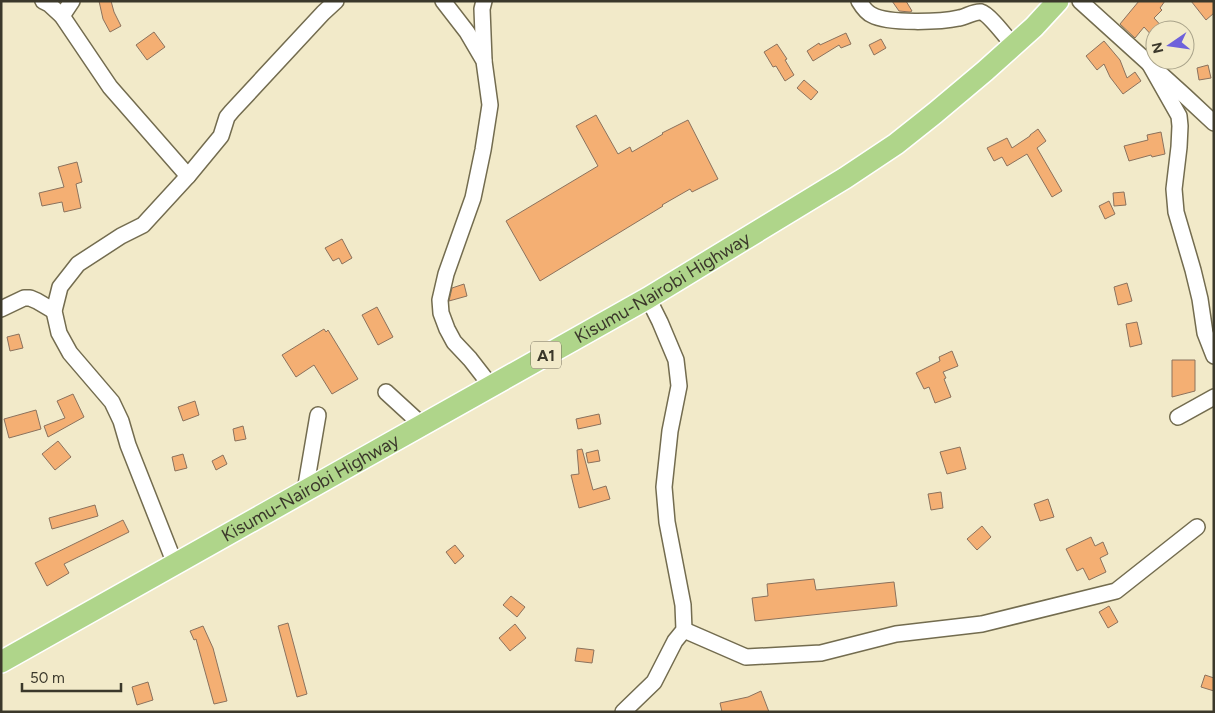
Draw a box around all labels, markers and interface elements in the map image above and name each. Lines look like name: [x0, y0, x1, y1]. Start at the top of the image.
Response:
north arrow: [1145, 20, 1195, 70]
text: N: [1148, 41, 1167, 55]
street label: Kisumu-Nairobi Highway: [571, 227, 755, 348]
road number: A1: [531, 342, 561, 368]
street label: Kisumu-Nairobi Highway: [218, 429, 403, 547]
scale bar: [22, 660, 121, 692]
text: 50 m: [30, 669, 65, 687]

